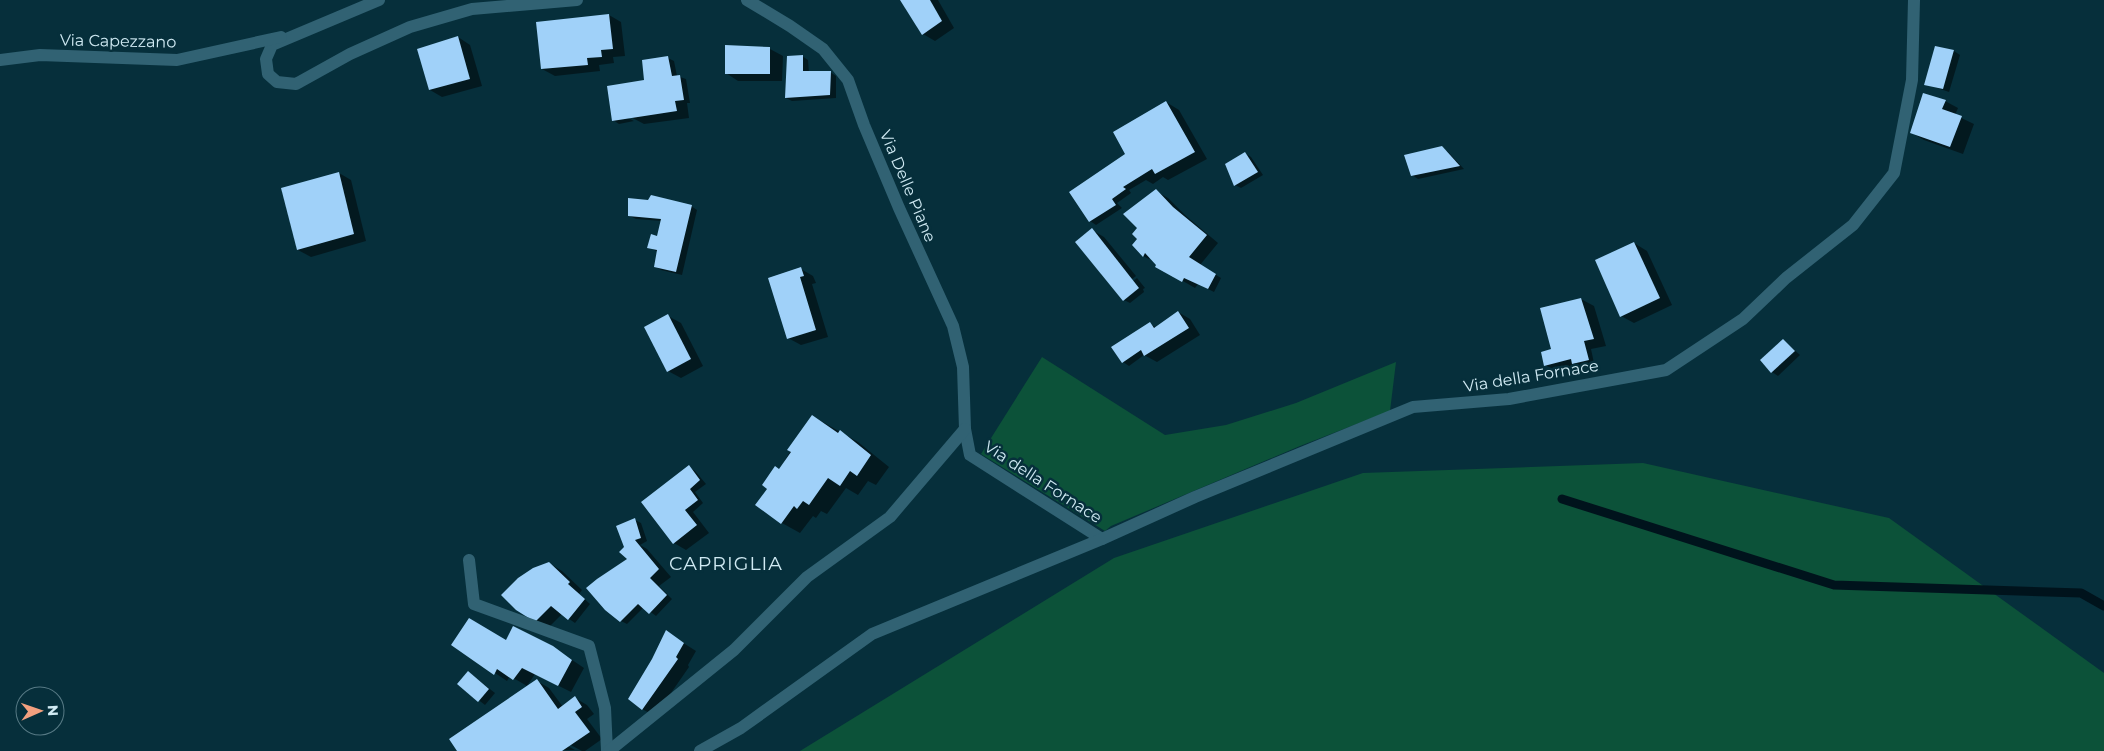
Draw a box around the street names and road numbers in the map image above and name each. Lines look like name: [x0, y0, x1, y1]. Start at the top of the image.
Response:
street label: Via Capezzano: [60, 30, 176, 52]
street label: Via Delle Piane: [876, 127, 940, 245]
street label: Via della Fornace: [1462, 356, 1600, 396]
street label: Via della Fornace: [981, 437, 1105, 527]

